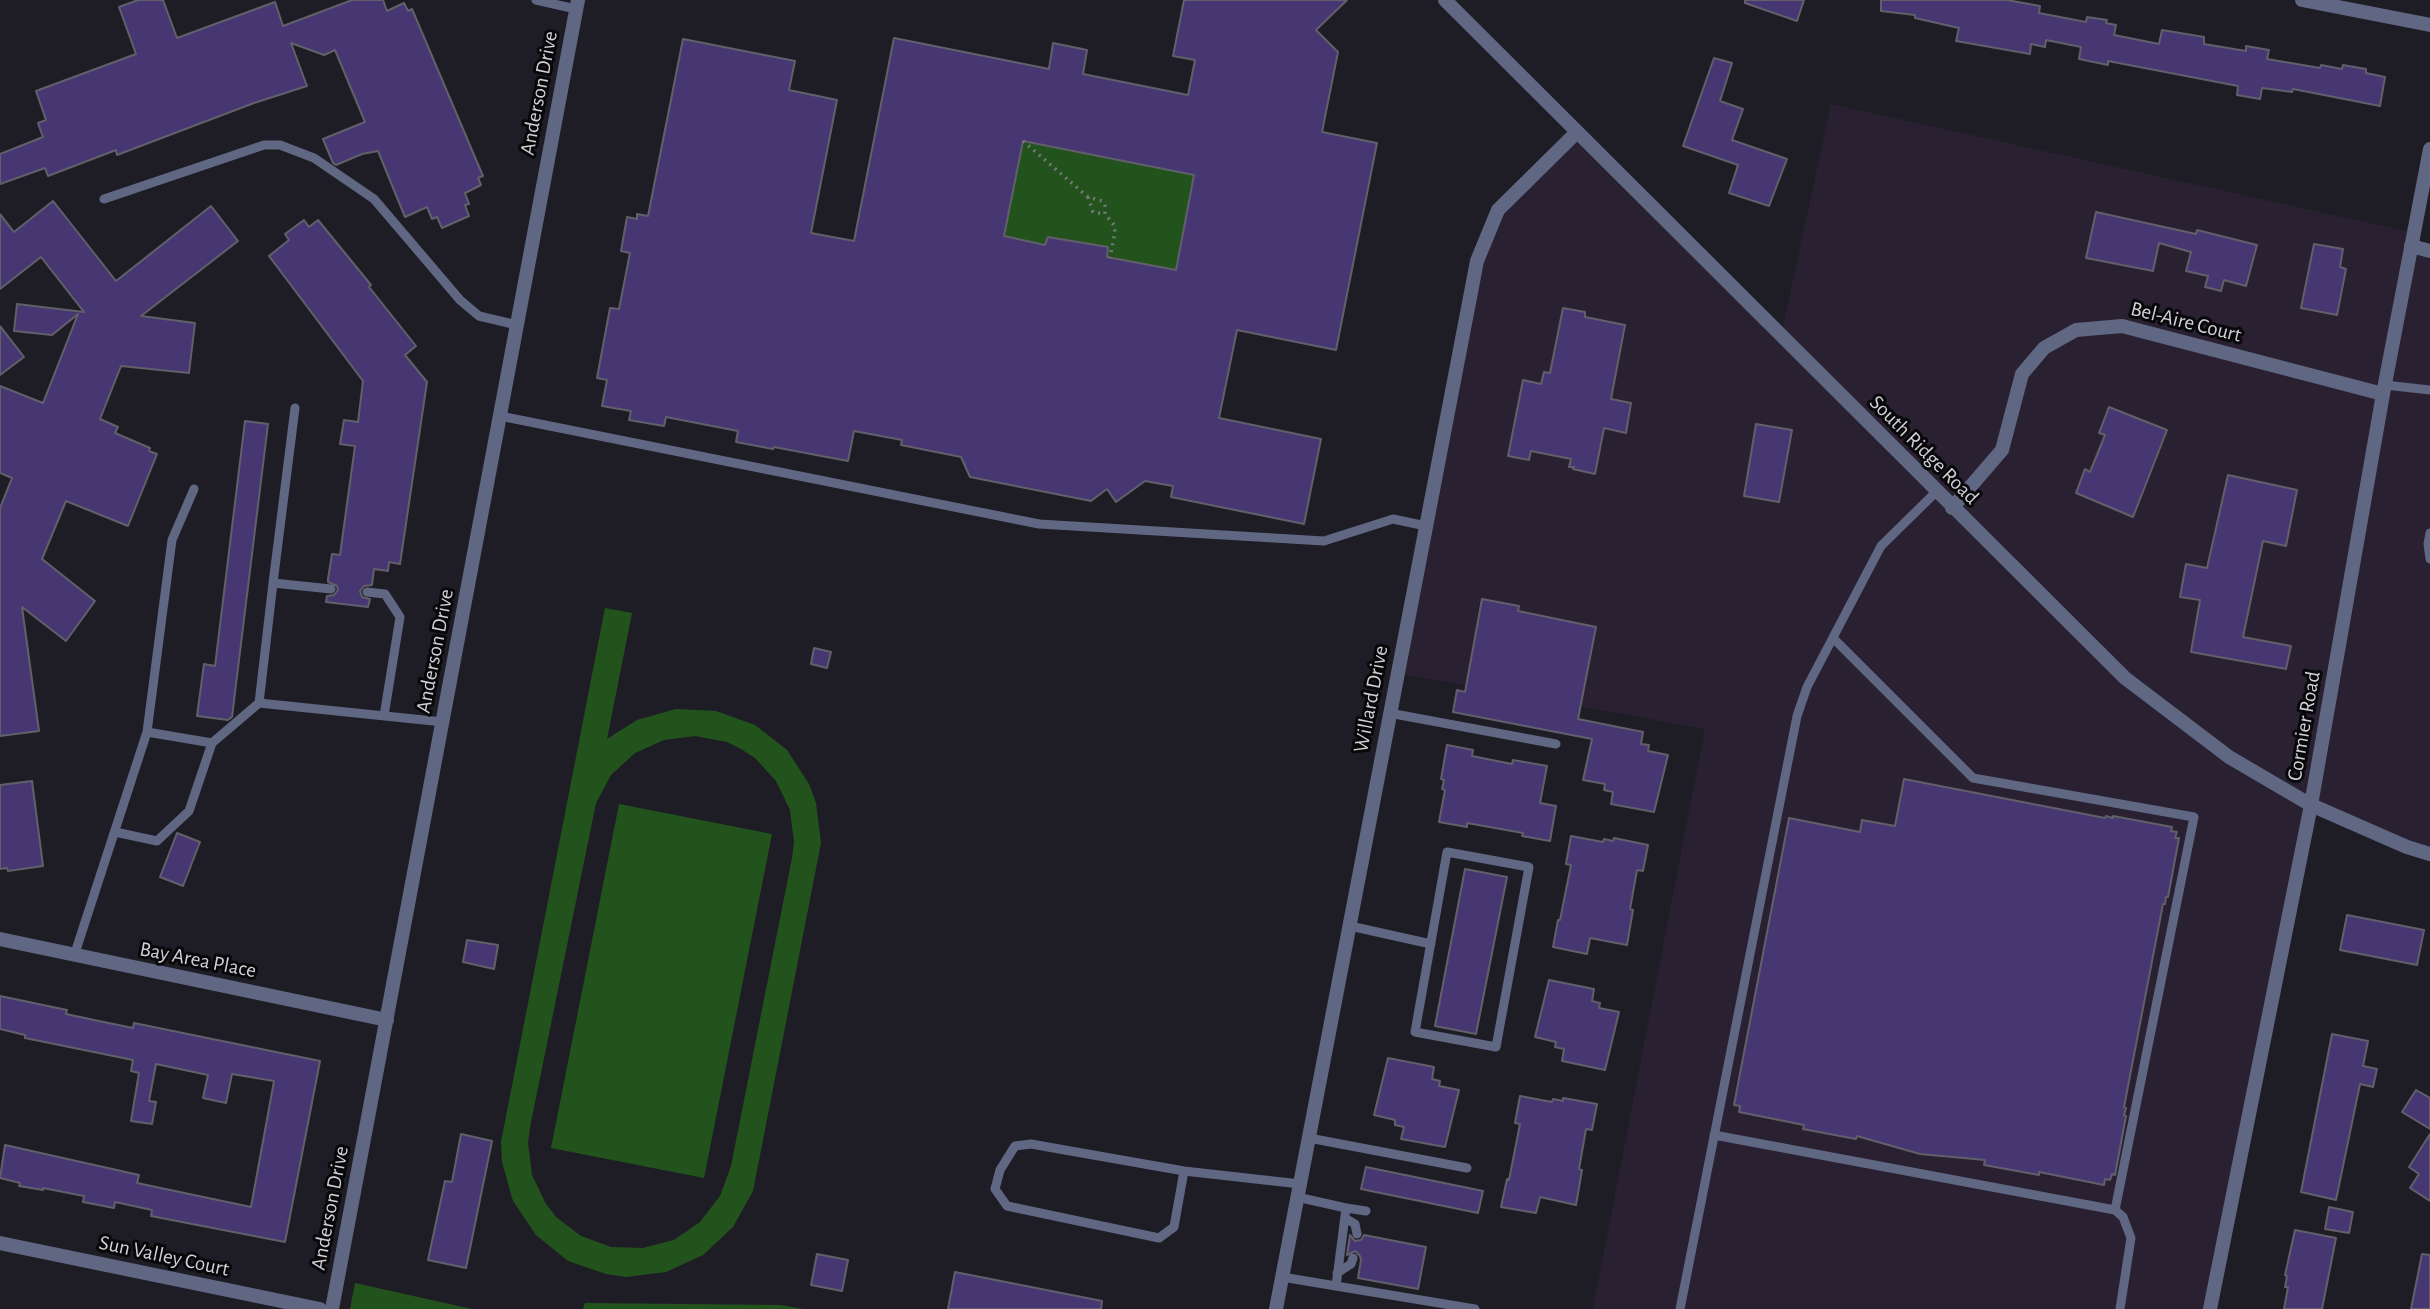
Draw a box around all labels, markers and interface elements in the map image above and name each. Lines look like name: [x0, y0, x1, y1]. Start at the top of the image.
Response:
street label: Anderson Drive: [515, 29, 563, 157]
street label: Bel-Aire Court: [2128, 296, 2244, 348]
street label: South Ridge Road: [1864, 390, 1984, 510]
street label: Anderson Drive: [411, 587, 459, 715]
street label: Willard Drive: [1348, 643, 1394, 755]
street label: Cormier Road: [2282, 669, 2326, 783]
street label: Bay Area Place: [138, 936, 258, 984]
street label: Anderson Drive: [306, 1144, 354, 1272]
street label: Sun Valley Court: [97, 1230, 231, 1282]

